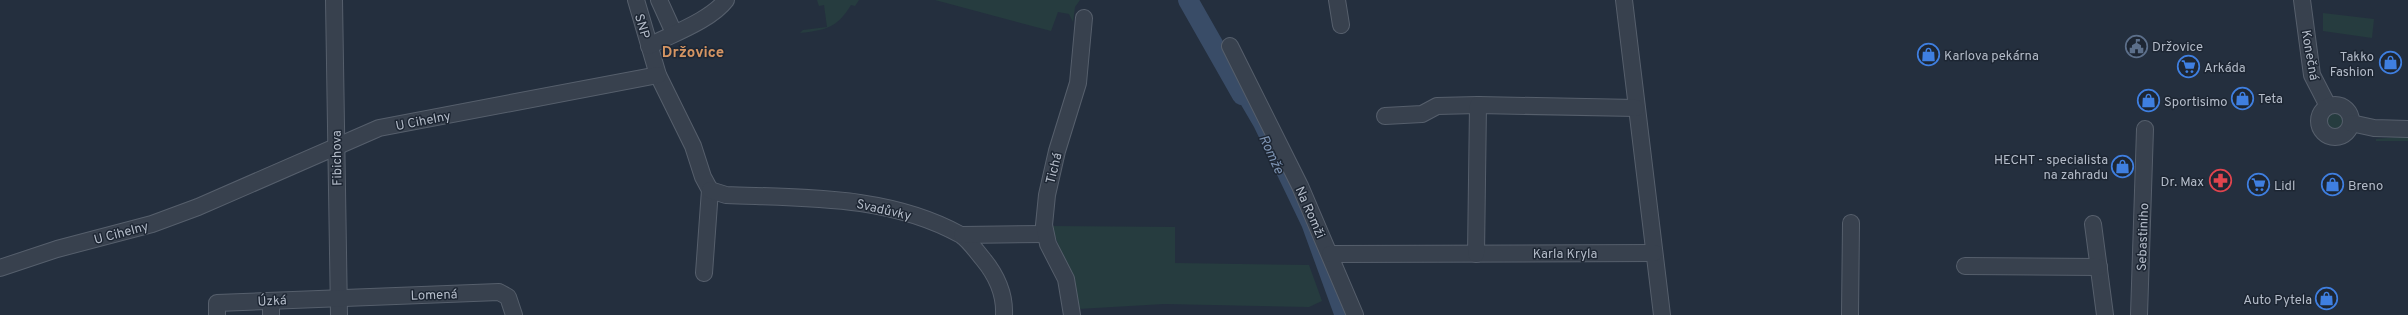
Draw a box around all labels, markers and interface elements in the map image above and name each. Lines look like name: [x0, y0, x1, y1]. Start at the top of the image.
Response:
street label: SNP: [630, 12, 652, 41]
street label: Konečná: [2297, 29, 2321, 82]
public building icon: Držovice: [2124, 33, 2150, 59]
place label: Držovice: [2152, 40, 2203, 56]
shop icon: Karlova pekárna: [1916, 42, 1942, 68]
district label: Držovice: [662, 44, 724, 63]
place label: Karlova pekárna: [1944, 49, 2039, 65]
place label: Takko Fashion: [2330, 50, 2374, 81]
shop icon: Takko Fashion: [2377, 50, 2403, 76]
supermarket icon: Arkáda: [2176, 54, 2202, 80]
place label: Arkáda: [2204, 61, 2246, 77]
shop icon: Teta: [2230, 85, 2256, 111]
shop icon: Sportisimo: [2136, 88, 2162, 114]
place label: Teta: [2258, 92, 2283, 108]
place label: Sportisimo: [2164, 95, 2228, 111]
street label: U Cihelny: [394, 109, 452, 135]
street label: Fibichova: [330, 130, 346, 186]
water label: Romže: [1254, 132, 1287, 178]
street label: Tichá: [1043, 151, 1067, 186]
place label: HECHT - specialista na zahradu: [1994, 153, 2108, 184]
shop icon: HECHT - specialista na zahradu: [2110, 153, 2136, 179]
pharmacy icon: Dr. Max: [2207, 168, 2233, 194]
supermarket icon: Lidl: [2245, 172, 2271, 198]
shop icon: Breno: [2320, 172, 2346, 198]
place label: Dr. Max: [2161, 175, 2204, 191]
place label: Lidl: [2274, 179, 2295, 195]
place label: Breno: [2348, 179, 2383, 195]
street label: Na Romži: [1291, 184, 1328, 241]
street label: Svadůvky: [855, 197, 913, 225]
street label: Sebastiniho: [2135, 203, 2153, 271]
street label: U Cihelny: [92, 219, 151, 249]
street label: Karla Kryla: [1533, 247, 1597, 263]
shop icon: Auto Pytela: [2314, 286, 2340, 312]
street label: Lomená: [410, 287, 458, 305]
street label: Úzká: [257, 291, 287, 311]
place label: Auto Pytela: [2243, 293, 2312, 309]

